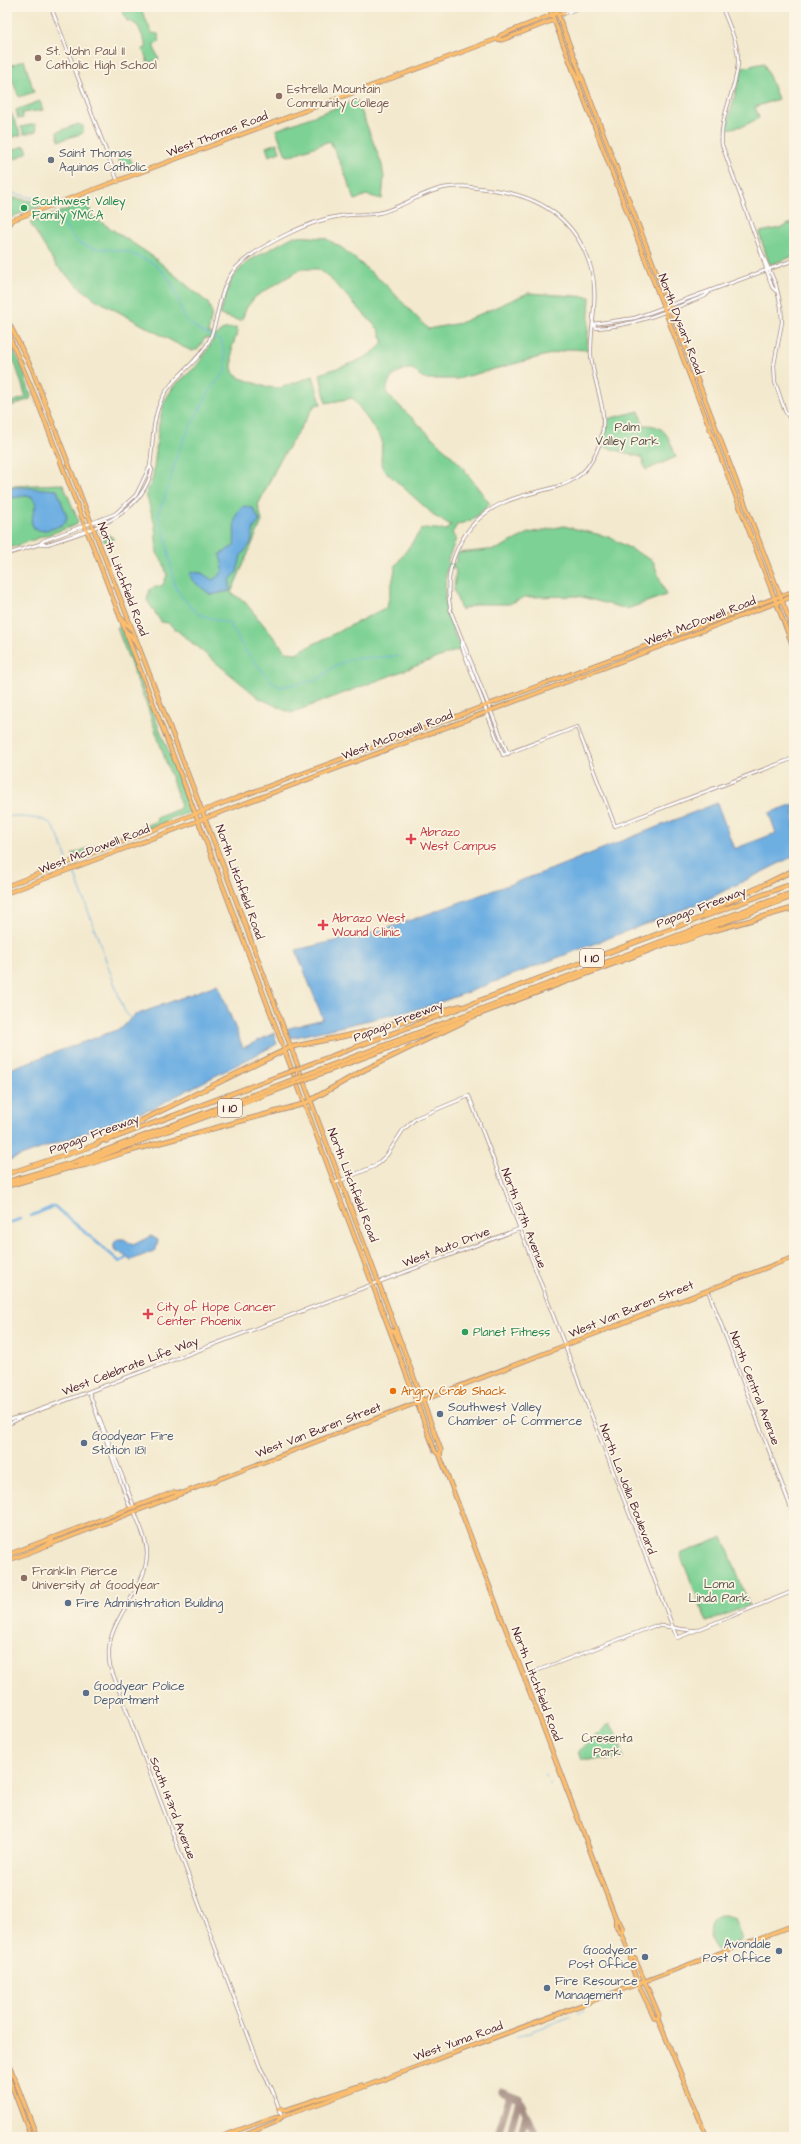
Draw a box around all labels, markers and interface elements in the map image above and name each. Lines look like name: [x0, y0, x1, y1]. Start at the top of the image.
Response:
place label: St. John Paul II Catholic High School: [46, 43, 157, 75]
marker: St. John Paul II Catholic High School: [33, 53, 43, 63]
place label: Estrella Mountain Community College: [287, 81, 390, 113]
marker: Estrella Mountain Community College: [274, 91, 284, 101]
street label: West Thomas Road: [164, 107, 270, 162]
place label: Saint Thomas Aquinas Catholic: [59, 145, 148, 176]
marker: Saint Thomas Aquinas Catholic: [46, 155, 56, 165]
place label: Southwest Valley Family YMCA: [32, 193, 126, 225]
marker: Southwest Valley Family YMCA: [19, 203, 29, 213]
street label: North Dysart Road: [653, 271, 708, 377]
park label: Palm Valley Park: [595, 419, 659, 451]
street label: North Litchfield Road: [93, 520, 152, 639]
street label: West McDowell Road: [642, 592, 758, 651]
street label: West McDowell Road: [339, 706, 455, 765]
street label: West McDowell Road: [36, 820, 152, 879]
street label: North Litchfield Road: [211, 822, 268, 942]
place label: Abrazo West Campus: [420, 824, 496, 855]
marker: Abrazo West Campus: [405, 833, 417, 845]
street label: Papago Freeway: [654, 882, 749, 933]
place label: Abrazo West Wound Clinic: [332, 910, 405, 941]
marker: Abrazo West Wound Clinic: [317, 919, 329, 931]
road number: I 10: [580, 949, 604, 967]
street label: Papago Freeway: [351, 996, 446, 1047]
road number: I 10: [218, 1099, 242, 1117]
street label: Papago Freeway: [47, 1110, 142, 1160]
street label: North Litchfield Road: [323, 1126, 382, 1245]
street label: North 137th Avenue: [497, 1166, 551, 1271]
street label: West Auto Drive: [400, 1223, 493, 1272]
street label: West Van Buren Street: [566, 1277, 696, 1342]
place label: City of Hope Cancer Center Phoenix: [157, 1299, 276, 1330]
marker: City of Hope Cancer Center Phoenix: [142, 1308, 154, 1320]
place label: Planet Fitness: [473, 1324, 550, 1341]
marker: Planet Fitness: [460, 1327, 470, 1337]
street label: North Central Avenue: [725, 1329, 784, 1448]
street label: West Celebrate Life Way: [59, 1332, 202, 1401]
place label: Angry Crab Shack: [401, 1383, 507, 1401]
marker: Angry Crab Shack: [388, 1386, 398, 1396]
street label: West Van Buren Street: [253, 1399, 384, 1462]
place label: Southwest Valley Chamber of Commerce: [448, 1399, 583, 1430]
marker: Southwest Valley Chamber of Commerce: [435, 1409, 445, 1419]
street label: North La Jolla Boulevard: [595, 1422, 660, 1557]
place label: Goodyear Fire Station 181: [92, 1428, 174, 1459]
marker: Goodyear Fire Station 181: [79, 1438, 89, 1448]
place label: Franklin Pierce University at Goodyear: [32, 1563, 160, 1595]
marker: Franklin Pierce University at Goodyear: [19, 1573, 29, 1583]
park label: Loma Linda Park: [689, 1576, 750, 1607]
place label: Fire Administration Building: [76, 1595, 223, 1613]
marker: Fire Administration Building: [63, 1598, 73, 1608]
street label: North Litchfield Road: [507, 1625, 566, 1744]
place label: Goodyear Police Department: [94, 1678, 185, 1709]
marker: Goodyear Police Department: [81, 1688, 91, 1698]
park label: Cresenta Park: [581, 1730, 633, 1761]
street label: South 143rd Avenue: [145, 1754, 200, 1862]
place label: Avondale Post Office: [703, 1936, 772, 1967]
place label: Goodyear Post Office: [569, 1942, 638, 1973]
marker: Avondale Post Office: [774, 1946, 784, 1956]
marker: Goodyear Post Office: [640, 1952, 650, 1962]
place label: Fire Resource Management: [555, 1973, 638, 2005]
marker: Fire Resource Management: [542, 1983, 552, 1993]
street label: West Yuma Road: [411, 2017, 505, 2065]

